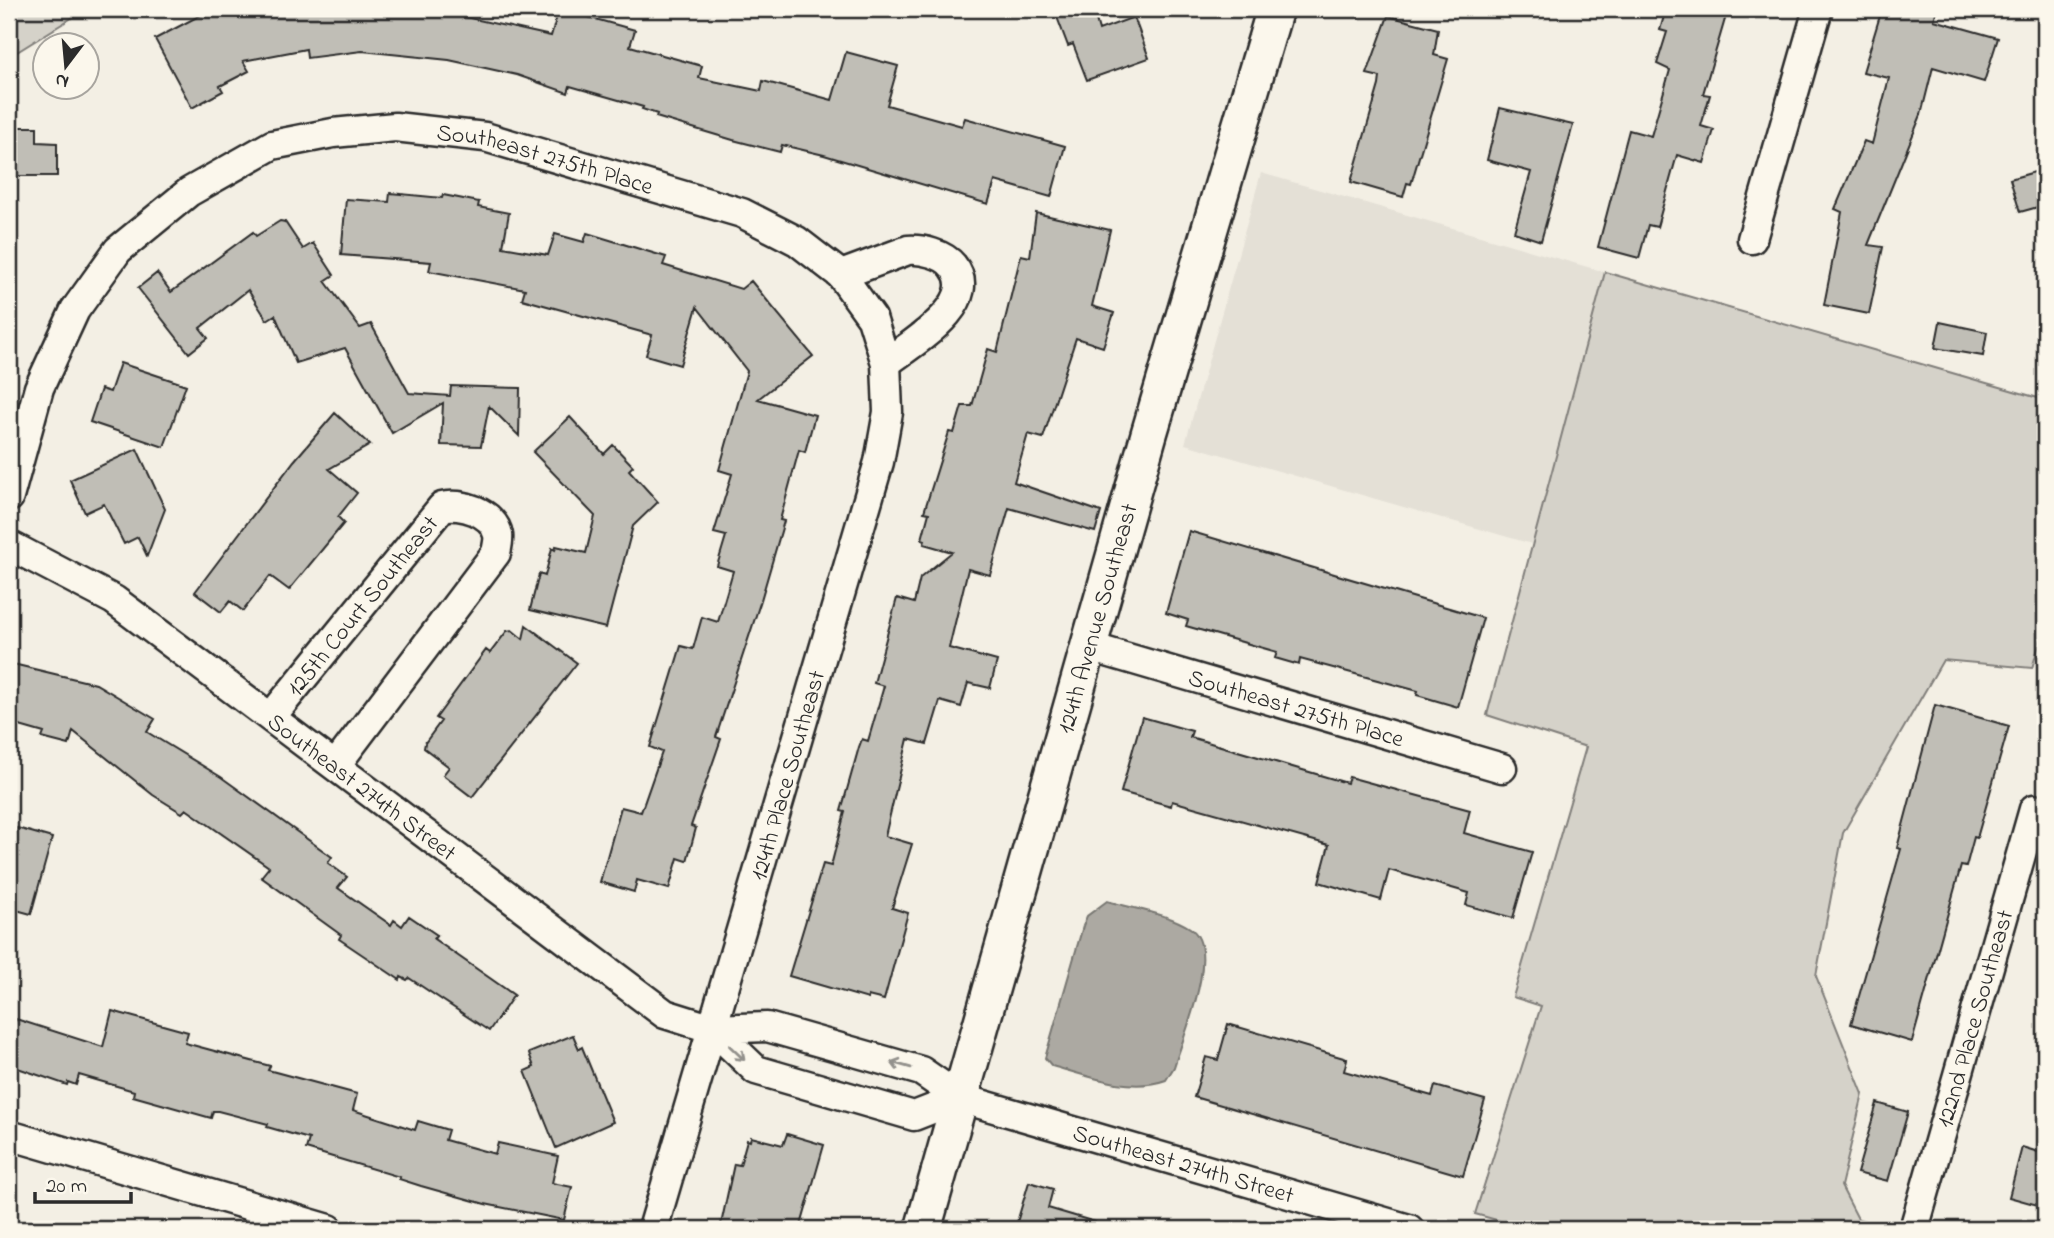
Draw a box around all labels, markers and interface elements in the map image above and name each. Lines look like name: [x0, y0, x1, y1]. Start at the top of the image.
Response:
north arrow: [32, 32, 102, 102]
text: N: [52, 65, 72, 95]
street label: Southeast 275th Place: [435, 117, 657, 206]
street label: 124th Avenue Southeast: [1050, 500, 1148, 738]
street label: 125th Court Southeast: [279, 509, 448, 705]
street label: Southeast 275th Place: [1184, 662, 1408, 758]
street label: 124th Place Southeast: [743, 667, 836, 885]
street label: Southeast 274th Street: [259, 706, 463, 871]
street label: 122nd Place Southeast: [1929, 906, 2024, 1132]
one-way arrow: [728, 1044, 745, 1061]
one-way arrow: [890, 1058, 912, 1071]
street label: Southeast 274th Street: [1068, 1117, 1298, 1215]
scale bar: [35, 1161, 131, 1205]
text: 20 m: [46, 1172, 87, 1202]

